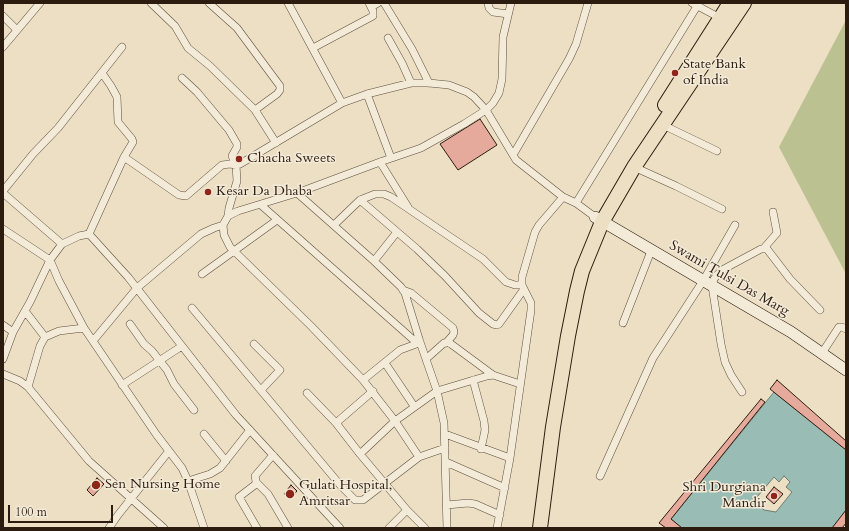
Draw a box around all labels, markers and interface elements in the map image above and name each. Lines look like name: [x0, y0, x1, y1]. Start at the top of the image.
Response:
place label: State Bank of India: [683, 57, 746, 90]
marker: State Bank of India: [670, 68, 680, 78]
place label: Chacha Sweets: [247, 151, 335, 167]
marker: Chacha Sweets: [234, 154, 244, 164]
place label: Kesar Da Dhaba: [216, 184, 312, 200]
marker: Kesar Da Dhaba: [203, 187, 213, 197]
street label: Swami Tulsi Das Marg: [666, 238, 792, 320]
place label: Sen Nursing Home: [105, 477, 220, 493]
place label: Gulati Hospital, Amritsar: [299, 478, 392, 510]
marker: Sen Nursing Home: [90, 479, 102, 491]
place label: Shri Durgiana Mandir: [682, 480, 766, 512]
marker: Gulati Hospital, Amritsar: [284, 488, 296, 500]
marker: Shri Durgiana Mandir: [769, 491, 779, 501]
scale bar: [10, 497, 115, 523]
text: 100 m: [15, 504, 47, 520]

